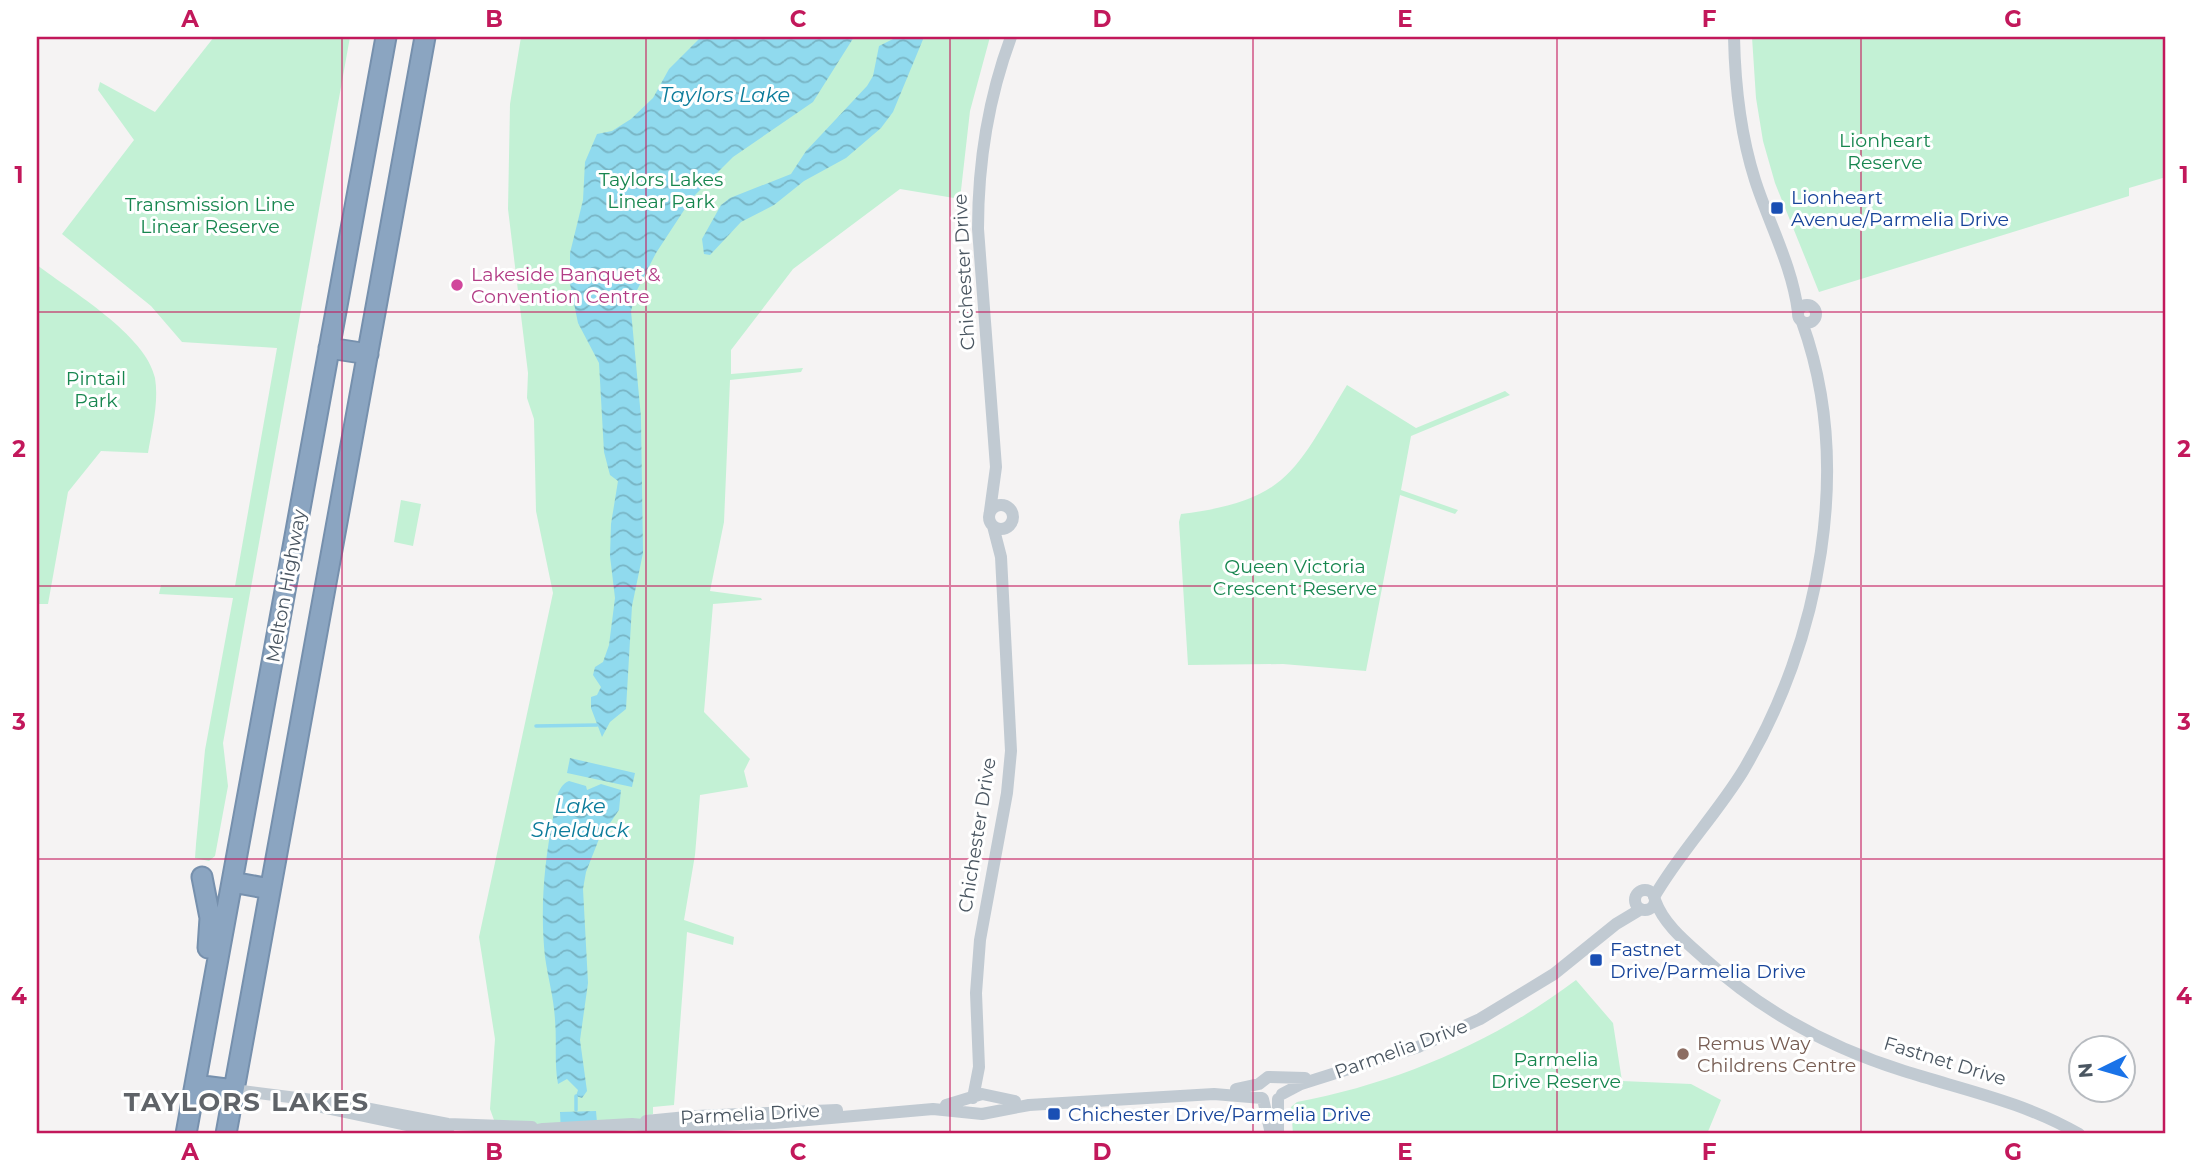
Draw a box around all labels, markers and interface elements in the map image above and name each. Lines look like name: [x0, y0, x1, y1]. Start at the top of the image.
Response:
text: A: [180, 5, 199, 33]
text: B: [485, 5, 503, 33]
text: C: [790, 5, 807, 33]
text: D: [1093, 5, 1112, 33]
text: E: [1397, 5, 1413, 33]
text: F: [1702, 5, 1717, 33]
text: G: [2004, 5, 2022, 33]
water label: Taylors Lake: [660, 82, 790, 107]
park label: Lionheart Reserve: [1839, 129, 1931, 174]
text: 1: [14, 161, 24, 189]
text: 1: [2179, 161, 2189, 189]
park label: Taylors Lakes Linear Park: [599, 168, 723, 213]
place label: Lionheart Avenue/Parmelia Drive: [1791, 186, 2009, 231]
park label: Transmission Line Linear Reserve: [125, 193, 295, 238]
street label: Chichester Drive: [948, 193, 980, 351]
marker: Lionheart Avenue/Parmelia Drive: [1769, 200, 1785, 216]
place label: Lakeside Banquet & Convention Centre: [471, 263, 661, 308]
marker: Lakeside Banquet & Convention Centre: [449, 277, 465, 293]
park label: Pintail Park: [66, 367, 126, 412]
text: 2: [12, 435, 26, 463]
text: 2: [2177, 435, 2191, 463]
street label: Melton Highway: [261, 507, 311, 664]
park label: Queen Victoria Crescent Reserve: [1213, 555, 1377, 600]
text: 3: [11, 708, 26, 736]
text: 3: [2176, 708, 2191, 736]
street label: Chichester Drive: [953, 756, 1001, 914]
water label: Lake Shelduck: [531, 793, 630, 842]
place label: Fastnet Drive/Parmelia Drive: [1610, 938, 1806, 983]
marker: Fastnet Drive/Parmelia Drive: [1588, 952, 1604, 968]
text: 4: [11, 982, 27, 1010]
text: 4: [2176, 982, 2192, 1010]
street label: Parmelia Drive: [1331, 1014, 1471, 1084]
street label: Fastnet Drive: [1881, 1031, 2009, 1091]
place label: Remus Way Childrens Centre: [1697, 1032, 1856, 1077]
north arrow: [2066, 1034, 2136, 1104]
marker: Remus Way Childrens Centre: [1675, 1046, 1691, 1062]
park label: Parmelia Drive Reserve: [1491, 1048, 1621, 1093]
text: N: [2073, 1062, 2098, 1079]
district label: TAYLORS LAKES: [124, 1086, 370, 1118]
street label: Parmelia Drive: [680, 1099, 820, 1129]
place label: Chichester Drive/Parmelia Drive: [1068, 1103, 1371, 1126]
marker: Chichester Drive/Parmelia Drive: [1046, 1106, 1062, 1122]
text: A: [180, 1138, 199, 1166]
text: B: [485, 1138, 503, 1166]
text: C: [790, 1138, 807, 1166]
text: D: [1093, 1138, 1112, 1166]
text: E: [1397, 1138, 1413, 1166]
text: F: [1702, 1138, 1717, 1166]
text: G: [2004, 1138, 2022, 1166]

